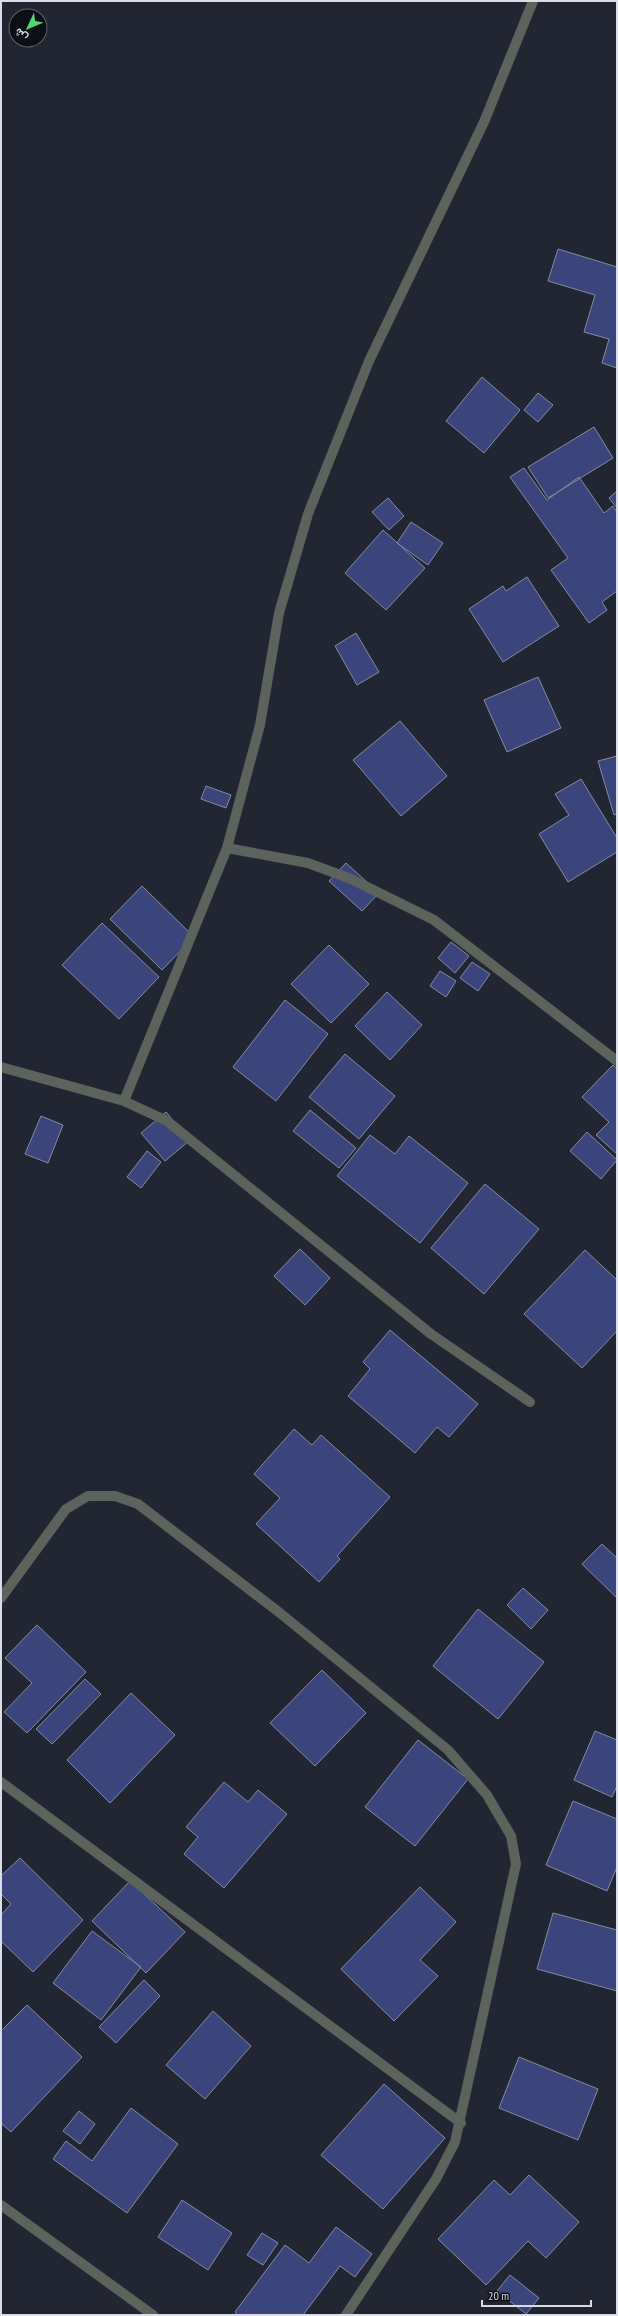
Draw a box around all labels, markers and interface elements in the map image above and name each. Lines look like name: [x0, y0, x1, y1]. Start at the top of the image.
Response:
north arrow: [8, 8, 48, 48]
text: ش: [11, 25, 30, 45]
scale bar: [482, 2282, 591, 2308]
text: 20 m: [488, 2288, 509, 2303]

